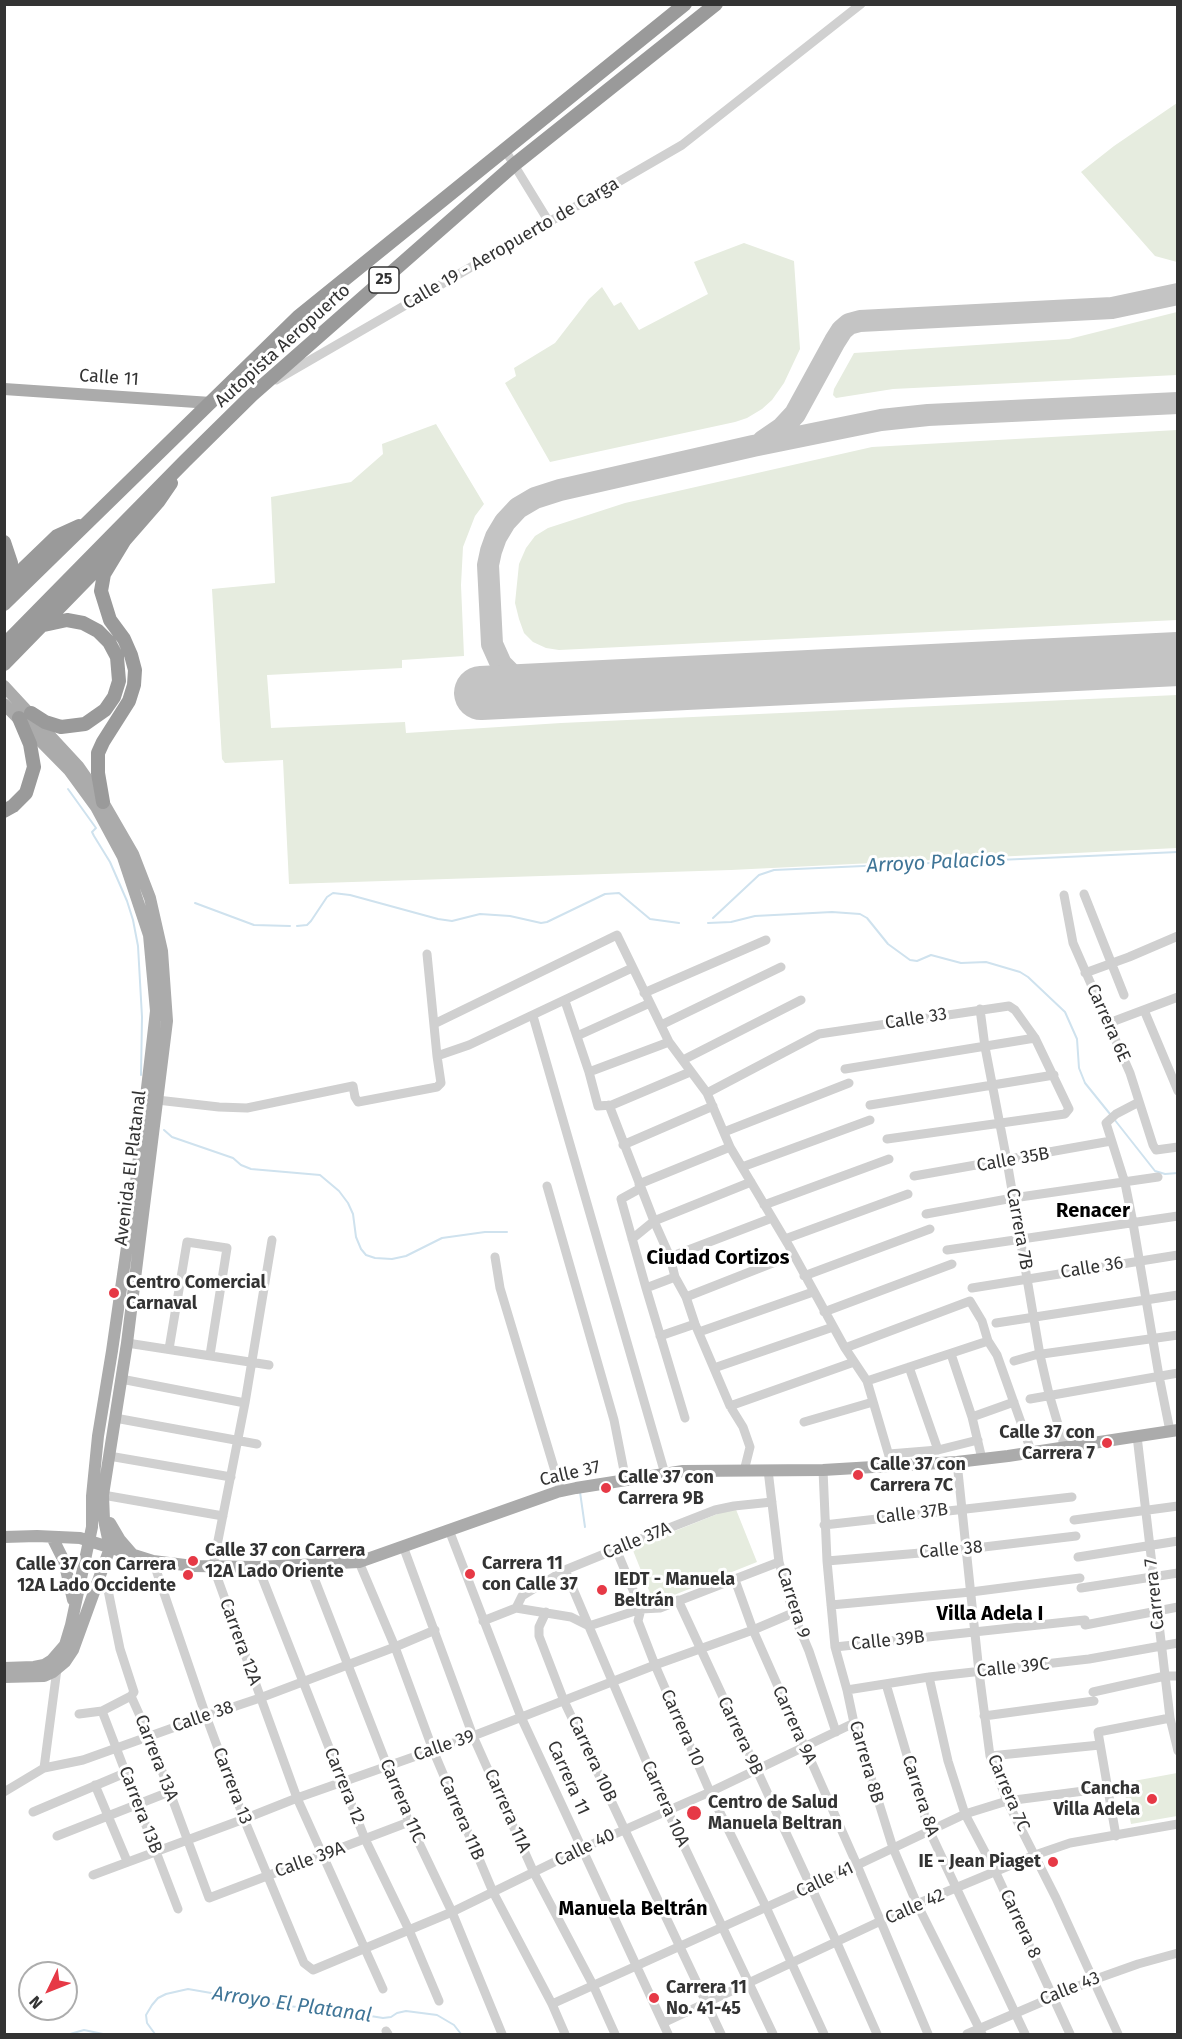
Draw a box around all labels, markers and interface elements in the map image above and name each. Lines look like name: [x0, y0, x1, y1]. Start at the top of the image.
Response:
street label: Calle 19 - Aeropuerto de Carga: [399, 173, 623, 315]
road number: 25: [369, 267, 399, 293]
street label: Autopista Aeropuerto: [211, 280, 355, 412]
street label: Calle 11: [78, 365, 140, 391]
water label: Arroyo Palacios: [866, 847, 1006, 879]
street label: Carrera 6E: [1081, 981, 1135, 1065]
street label: Calle 33: [883, 1003, 949, 1035]
street label: Avenida El Platanal: [111, 1089, 151, 1247]
street label: Calle 35B: [975, 1143, 1051, 1177]
street label: Carrera 7B: [1001, 1186, 1037, 1272]
district label: Renacer: [1056, 1199, 1130, 1223]
district label: Ciudad Cortizos: [647, 1246, 789, 1270]
street label: Calle 36: [1059, 1252, 1125, 1284]
place label: Centro Comercial Carnaval: [126, 1272, 266, 1314]
marker: Centro Comercial Carnaval: [107, 1286, 121, 1300]
place label: Calle 37 con Carrera 7: [999, 1422, 1095, 1464]
marker: Calle 37 con Carrera 7: [1100, 1436, 1114, 1450]
place label: Calle 37 con Carrera 7C: [870, 1454, 966, 1496]
street label: Calle 37: [538, 1457, 602, 1491]
place label: Calle 37 con Carrera 9B: [618, 1467, 714, 1510]
marker: Calle 37 con Carrera 7C: [851, 1468, 865, 1482]
marker: Calle 37 con Carrera 9B: [599, 1481, 613, 1495]
street label: Calle 37B: [875, 1499, 949, 1529]
street label: Calle 37A: [600, 1518, 674, 1564]
street label: Calle 38: [918, 1536, 984, 1564]
place label: Calle 37 con Carrera 12A Lado Oriente: [205, 1540, 365, 1582]
place label: Carrera 11 con Calle 37: [482, 1553, 578, 1596]
place label: Calle 37 con Carrera 12A Lado Occidente: [16, 1554, 176, 1596]
marker: Calle 37 con Carrera 12A Lado Oriente: [186, 1554, 200, 1568]
street label: Carrera 7: [1141, 1557, 1169, 1631]
street label: Carrera 9: [771, 1565, 815, 1641]
marker: Carrera 11 con Calle 37: [463, 1567, 477, 1581]
marker: Calle 37 con Carrera 12A Lado Occidente: [181, 1568, 195, 1582]
place label: IEDT - Manuela Beltrán: [614, 1569, 735, 1612]
marker: IEDT - Manuela Beltrán: [595, 1583, 609, 1597]
street label: Carrera 12A: [214, 1596, 266, 1688]
district label: Villa Adela I: [937, 1602, 1043, 1626]
street label: Calle 39B: [850, 1626, 926, 1656]
street label: Calle 39C: [976, 1653, 1050, 1683]
street label: Carrera 9A: [767, 1683, 821, 1767]
street label: Carrera 10: [656, 1686, 708, 1770]
street label: Carrera 9B: [712, 1693, 768, 1779]
street label: Calle 38: [169, 1696, 237, 1738]
street label: Carrera 13A: [130, 1712, 182, 1804]
street label: Carrera 10B: [563, 1713, 621, 1805]
street label: Carrera 8B: [844, 1718, 888, 1806]
street label: Calle 39: [411, 1726, 477, 1766]
street label: Carrera 11: [542, 1737, 594, 1819]
street label: Carrera 13: [207, 1745, 257, 1827]
street label: Carrera 12: [319, 1745, 369, 1827]
street label: Carrera 7C: [982, 1751, 1034, 1835]
street label: Carrera 8A: [897, 1753, 943, 1839]
street label: Carrera 11C: [375, 1756, 429, 1846]
street label: Carrera 10A: [636, 1758, 694, 1850]
street label: Carrera 13B: [114, 1763, 166, 1857]
street label: Carrera 11A: [479, 1766, 535, 1856]
street label: Carrera 11B: [433, 1772, 489, 1864]
place label: Cancha Villa Adela: [1053, 1778, 1140, 1820]
place label: Centro de Salud Manuela Beltran: [708, 1792, 842, 1834]
marker: Cancha Villa Adela: [1145, 1792, 1159, 1806]
marker: Centro de Salud Manuela Beltran: [685, 1804, 703, 1822]
street label: Calle 40: [551, 1824, 619, 1872]
street label: Calle 39A: [272, 1837, 348, 1883]
place label: IE - Jean Piaget: [918, 1851, 1041, 1873]
marker: IE - Jean Piaget: [1046, 1855, 1060, 1869]
street label: Calle 41: [793, 1857, 857, 1903]
street label: Calle 42: [882, 1884, 948, 1930]
street label: Carrera 8: [995, 1886, 1045, 1962]
district label: Manuela Beltrán: [558, 1897, 708, 1921]
north arrow: [18, 1961, 78, 2021]
street label: Calle 43: [1037, 1967, 1103, 2011]
place label: Carrera 11 No. 41-45: [666, 1977, 747, 2020]
water label: Arroyo El Platanal: [211, 1982, 373, 2028]
marker: Carrera 11 No. 41-45: [647, 1991, 661, 2005]
text: N: [25, 1992, 47, 2013]

